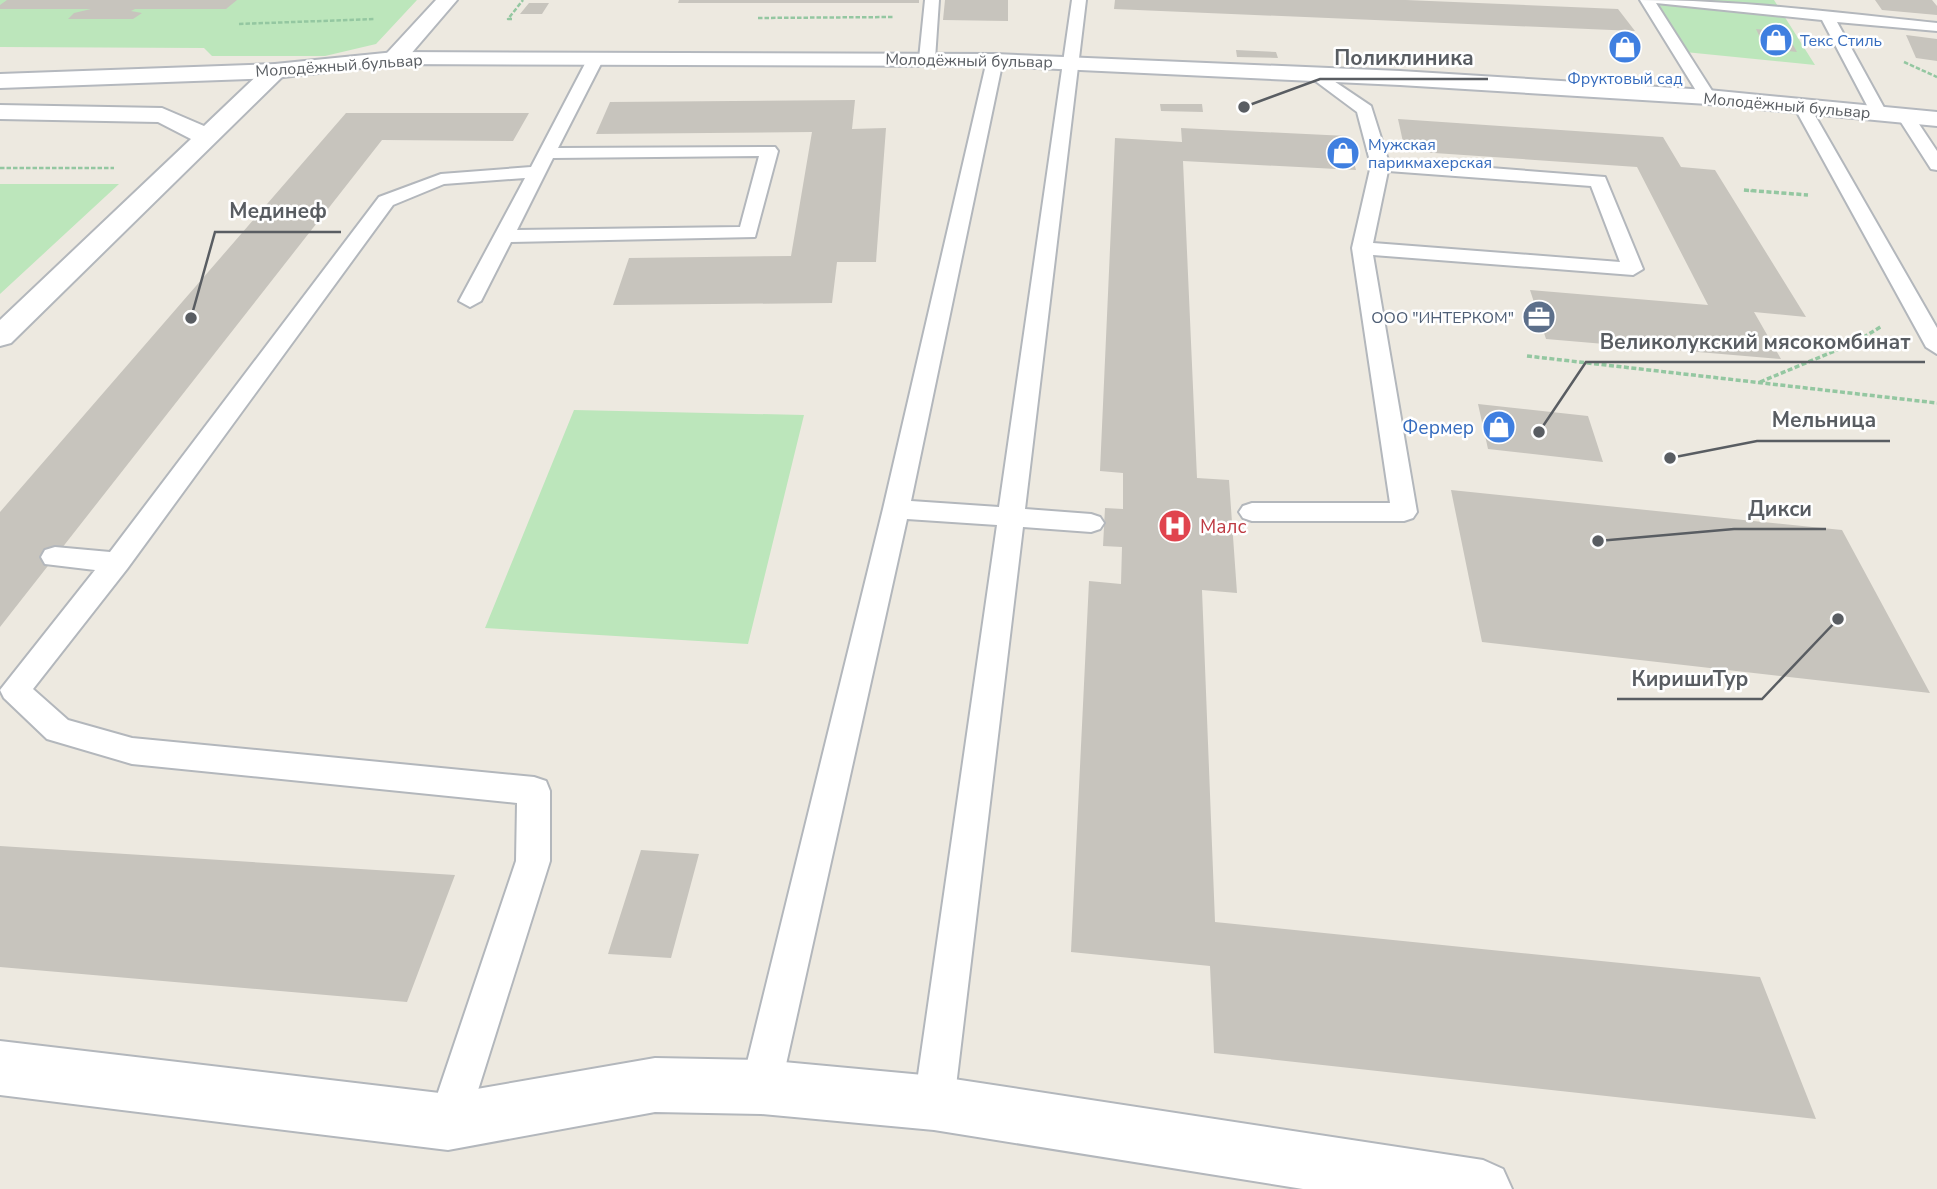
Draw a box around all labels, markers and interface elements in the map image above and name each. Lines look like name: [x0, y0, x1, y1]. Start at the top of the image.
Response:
shop icon: Текс Стиль: [1757, 21, 1795, 59]
shop icon: Фруктовый сад: [1606, 28, 1644, 66]
place label: Текс Стиль: [1800, 30, 1882, 52]
callout: Поликлиника: [1320, 37, 1488, 79]
text: Поликлиника: [1334, 44, 1474, 72]
street label: Молодёжный бульвар: [255, 49, 423, 83]
street label: Молодёжный бульвар: [885, 49, 1053, 73]
place label: Фруктовый сад: [1567, 68, 1683, 90]
street label: Молодёжный бульвар: [1702, 88, 1871, 124]
shop icon: Мужская парикмахерская: [1324, 134, 1362, 172]
place label: Мужская парикмахерская: [1368, 134, 1492, 174]
callout: Мединеф: [215, 190, 341, 232]
text: Мединеф: [229, 197, 327, 225]
office icon: ООО "ИНТЕРКОМ": [1520, 298, 1558, 336]
place label: ООО "ИНТЕРКОМ": [1371, 307, 1514, 329]
callout: Великолукский мясокомбинат: [1586, 320, 1925, 362]
text: Великолукский мясокомбинат: [1600, 328, 1910, 356]
callout: Мельница: [1757, 399, 1890, 441]
text: Мельница: [1772, 406, 1876, 434]
shop icon: Фермер: [1480, 408, 1518, 446]
place label: Фермер: [1402, 415, 1474, 441]
callout: Дикси: [1734, 487, 1826, 529]
text: Дикси: [1748, 495, 1812, 523]
hospital icon: Малс: [1156, 507, 1194, 545]
place label: Малс: [1200, 514, 1246, 540]
callout: КиришиТур: [1617, 657, 1762, 699]
text: КиришиТур: [1631, 665, 1749, 693]

